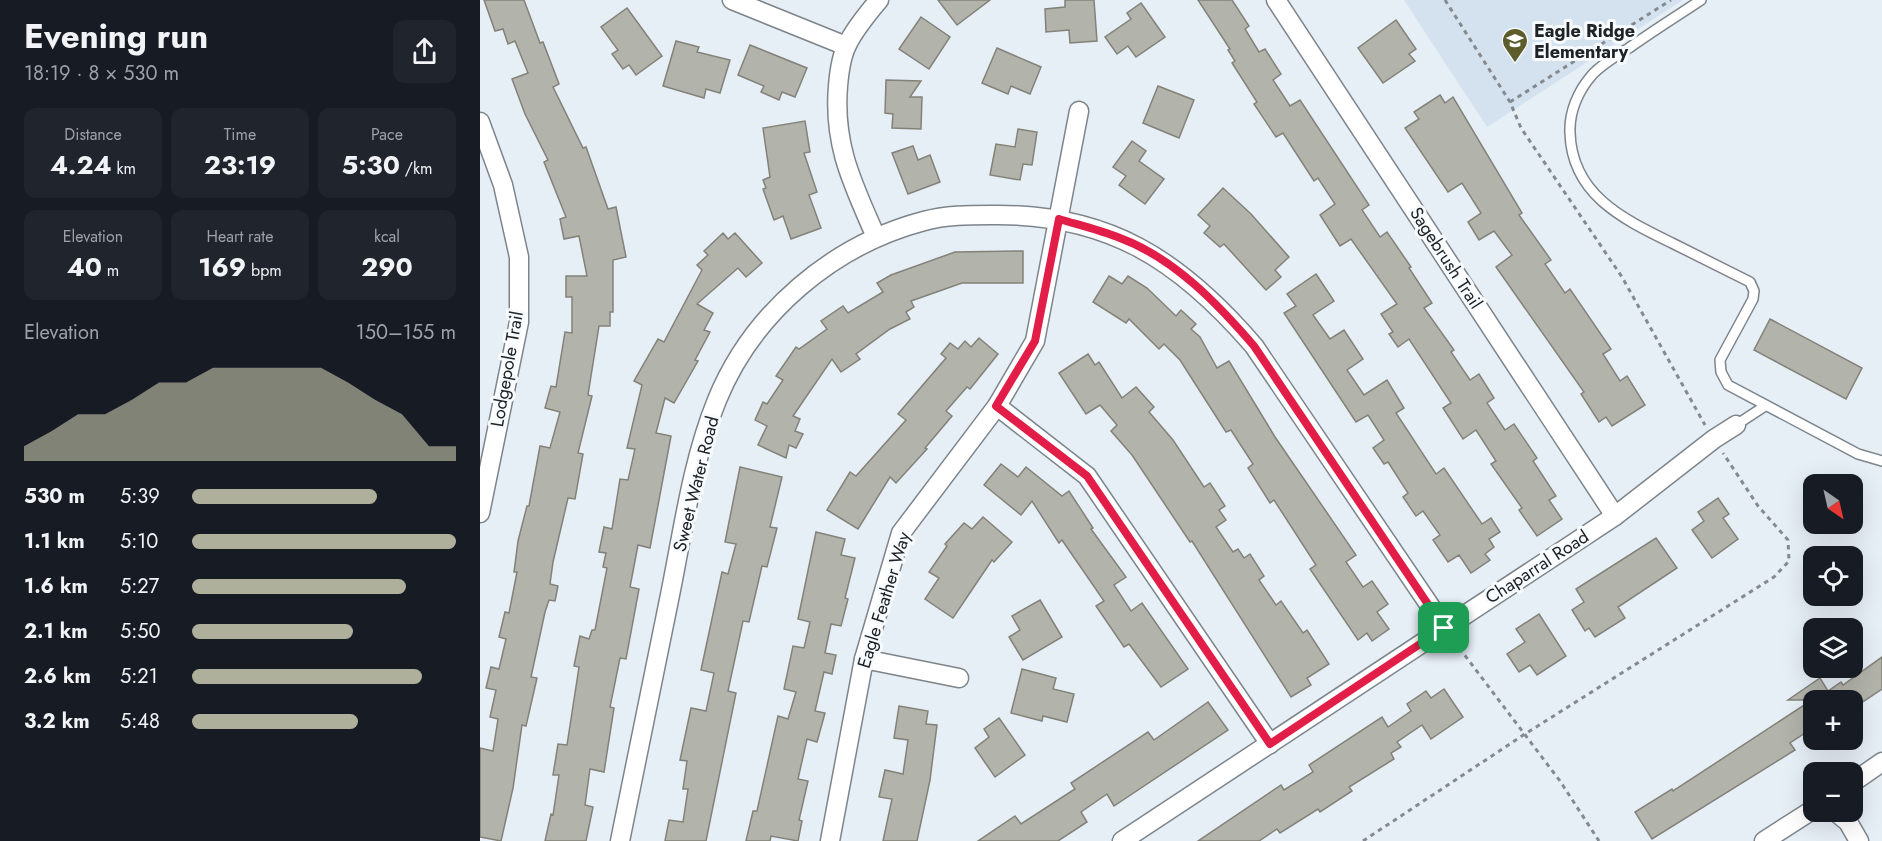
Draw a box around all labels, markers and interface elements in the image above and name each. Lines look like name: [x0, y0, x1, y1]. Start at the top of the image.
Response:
text: Evening run: [24, 13, 208, 60]
place label: Eagle Ridge Elementary: [1534, 18, 1635, 65]
button: share: [393, 20, 456, 83]
school or university icon: Eagle Ridge Elementary: [1500, 26, 1530, 64]
text: 18:19 · 8 × 530 m: [24, 59, 179, 88]
text: Distance: [64, 123, 122, 146]
text: Time: [224, 123, 256, 146]
text: Pace: [371, 123, 403, 146]
text: 4.24: [50, 146, 112, 184]
text: 23:19: [204, 146, 276, 184]
text: 5:30: [341, 146, 400, 184]
text: km: [112, 157, 136, 180]
text: /km: [400, 157, 433, 180]
street label: Sagebrush Trail: [1403, 202, 1489, 314]
text: Elevation: [63, 225, 123, 248]
text: Heart rate: [207, 225, 273, 248]
text: kcal: [374, 225, 400, 248]
text: 40: [67, 248, 102, 286]
text: 169: [198, 248, 246, 286]
text: 290: [361, 248, 413, 286]
text: m: [102, 259, 119, 282]
text: bpm: [246, 259, 282, 282]
street label: Lodgepole Trail: [484, 309, 530, 429]
text: Elevation: [24, 318, 99, 347]
text: 150–155 m: [356, 318, 456, 347]
street label: Sweet Water Road: [667, 414, 725, 554]
north arrow: [1803, 474, 1863, 534]
map controls: [1803, 474, 1863, 822]
text: 530 m: [24, 482, 85, 511]
text: 5:39: [120, 482, 160, 511]
street label: Chaparral Road: [1480, 524, 1594, 610]
text: 1.1 km: [24, 527, 85, 556]
text: 5:10: [120, 527, 158, 556]
street label: Eagle Feather Way: [851, 529, 917, 671]
button: locate: [1803, 546, 1863, 606]
text: 1.6 km: [24, 572, 88, 601]
text: 5:27: [120, 572, 159, 601]
pin: [1418, 602, 1469, 653]
icon: arrive: [1427, 611, 1460, 644]
text: 2.1 km: [24, 617, 88, 646]
text: 5:50: [120, 617, 161, 646]
button: layers: [1803, 618, 1863, 678]
text: 2.6 km: [24, 662, 91, 691]
text: 5:21: [120, 662, 158, 691]
button: +: [1803, 690, 1863, 750]
text: 3.2 km: [24, 707, 90, 736]
text: 5:48: [120, 707, 160, 736]
button: −: [1803, 762, 1863, 822]

